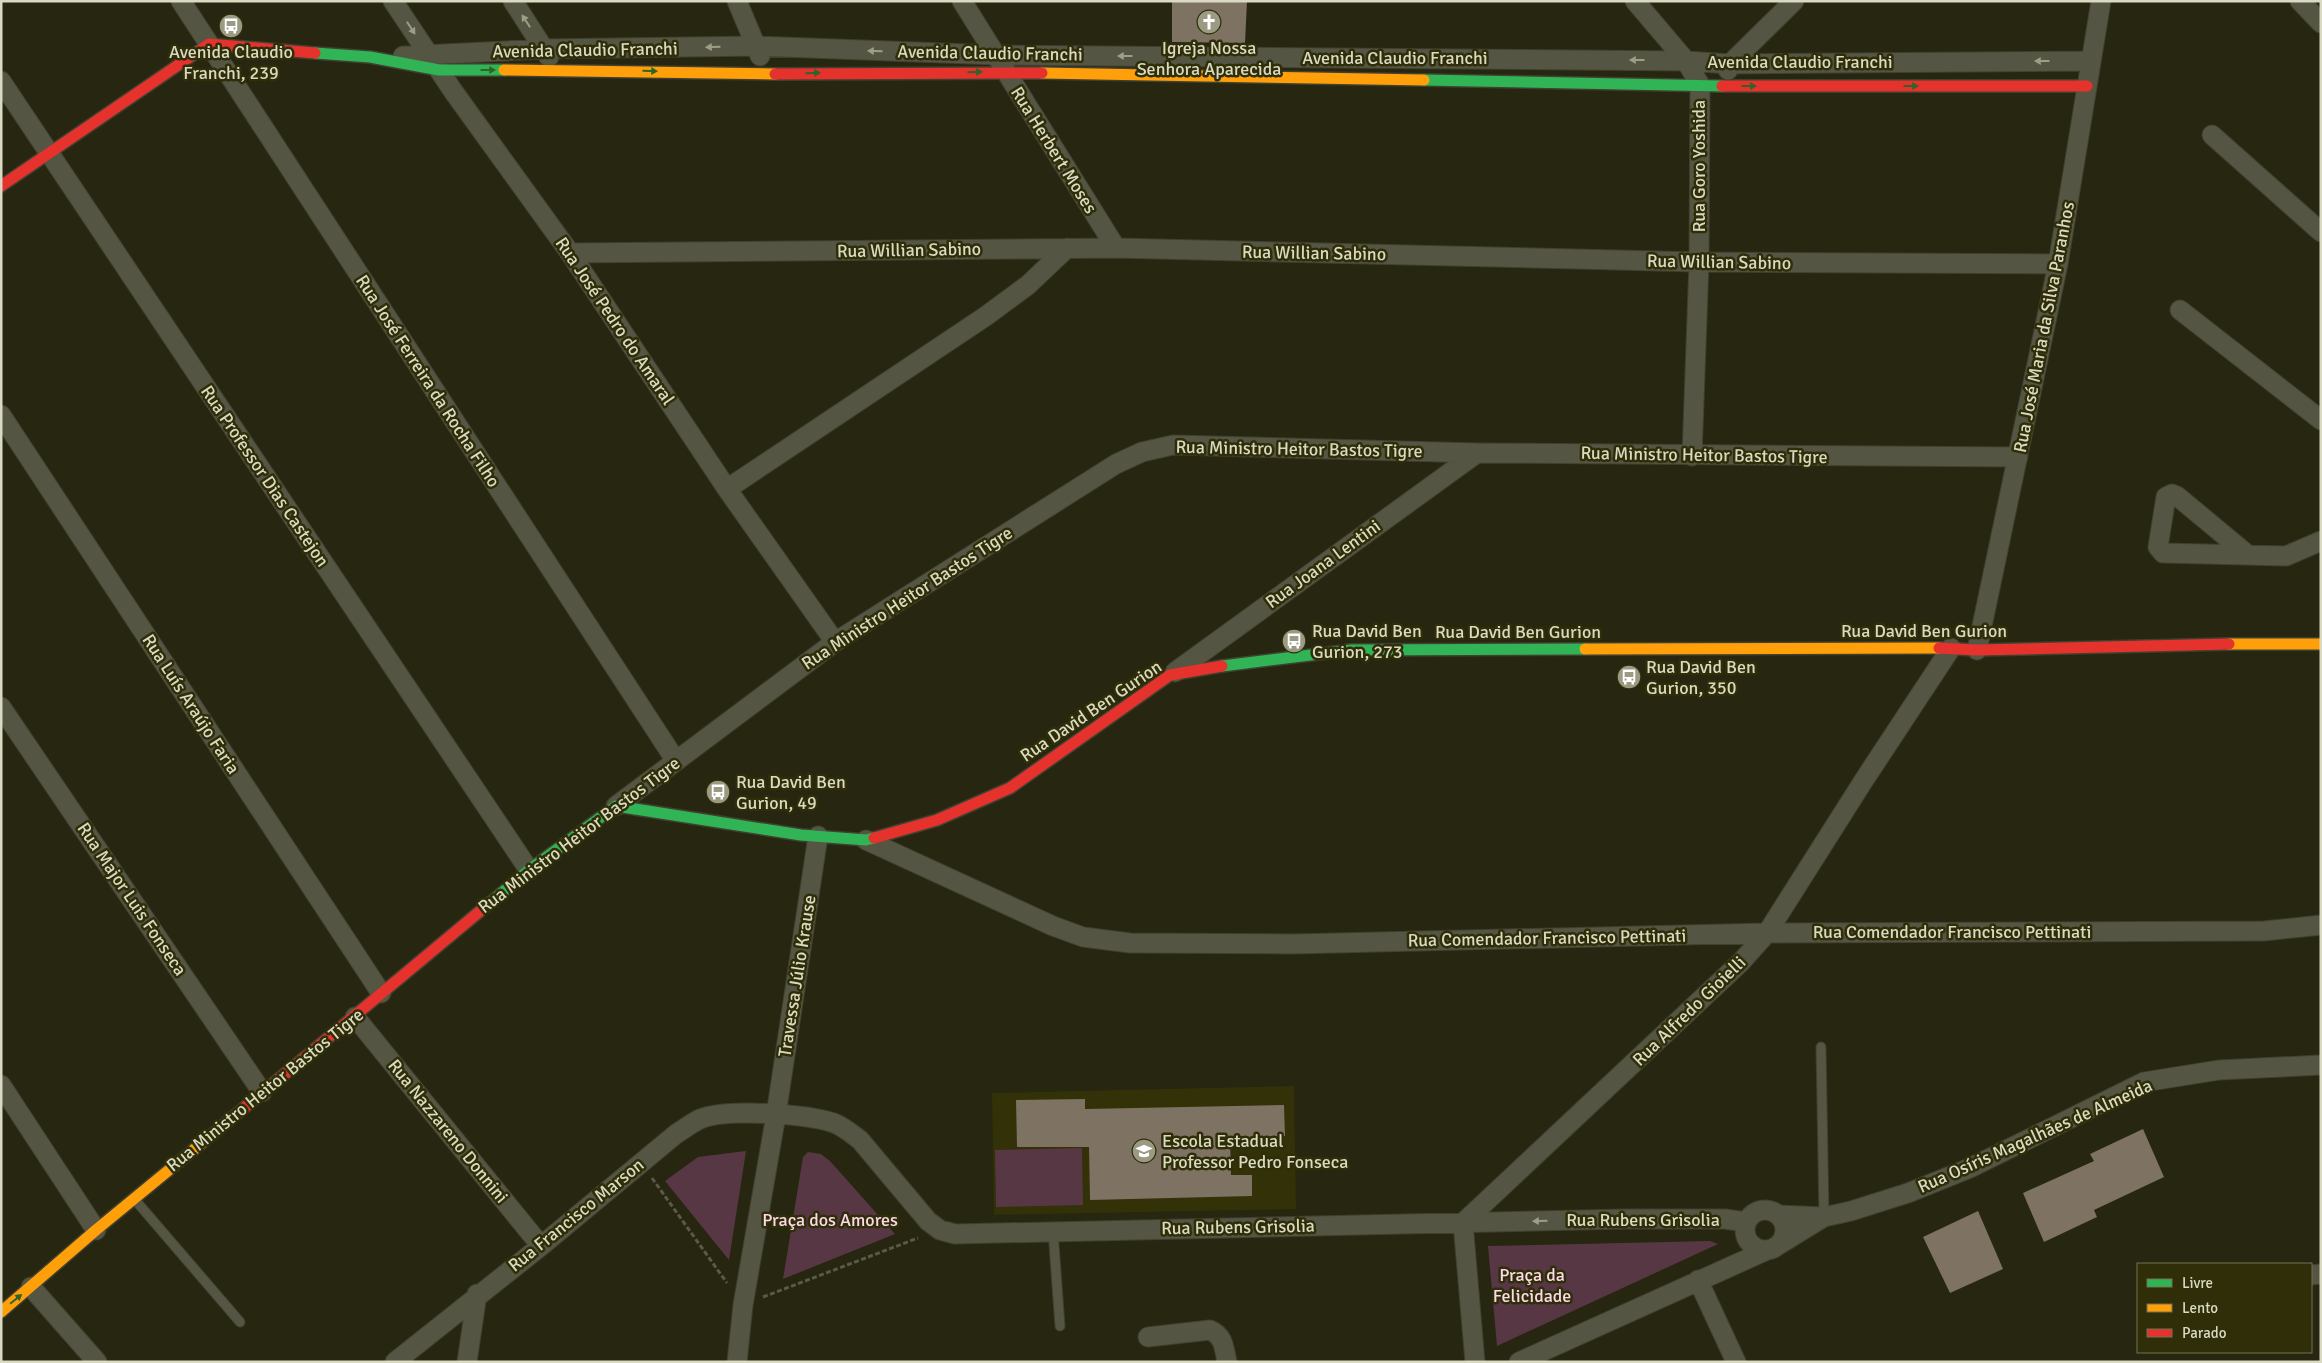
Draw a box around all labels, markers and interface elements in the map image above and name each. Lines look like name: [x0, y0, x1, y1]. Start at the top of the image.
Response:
church icon: Igreja Nossa Senhora Aparecida: [1196, 9, 1222, 35]
bus stop icon: Avenida Claudio Franchi, 239: [218, 13, 244, 39]
one-way arrow: [521, 15, 530, 28]
one-way arrow: [406, 21, 416, 35]
street label: Avenida Claudio Franchi: [492, 37, 678, 63]
place label: Igreja Nossa Senhora Aparecida: [1137, 37, 1281, 80]
street label: Avenida Claudio Franchi: [897, 40, 1083, 66]
place label: Avenida Claudio Franchi, 239: [169, 41, 293, 84]
one-way arrow: [704, 43, 720, 51]
one-way arrow: [867, 46, 883, 54]
street label: Avenida Claudio Franchi: [1302, 47, 1488, 69]
street label: Avenida Claudio Franchi: [1707, 51, 1893, 73]
one-way arrow: [1117, 52, 1133, 60]
one-way arrow: [1629, 56, 1645, 64]
one-way arrow: [2034, 57, 2050, 65]
one-way arrow: [480, 66, 496, 74]
one-way arrow: [643, 68, 659, 76]
one-way arrow: [968, 68, 984, 76]
one-way arrow: [805, 69, 821, 77]
street label: Rua Herbert Moses: [1006, 82, 1102, 218]
one-way arrow: [1741, 82, 1757, 90]
one-way arrow: [1904, 82, 1920, 90]
street label: Rua Goro Yoshida: [1688, 100, 1710, 232]
street label: Rua José Maria da Silva Paranhos: [2009, 199, 2079, 454]
street label: Rua José Pedro do Amaral: [551, 233, 679, 409]
street label: Rua Willian Sabino: [837, 238, 981, 262]
street label: Rua Willian Sabino: [1242, 241, 1386, 265]
street label: Rua Willian Sabino: [1647, 250, 1791, 274]
street label: Rua José Ferreira da Rocha Filho: [351, 271, 505, 491]
street label: Rua Professor Dias Castejon: [196, 381, 334, 571]
street label: Rua Ministro Heitor Bastos Tigre: [1175, 436, 1423, 462]
street label: Rua Ministro Heitor Bastos Tigre: [1580, 442, 1828, 468]
street label: Rua Joana Lentini: [1261, 515, 1385, 613]
street label: Rua Ministro Heitor Bastos Tigre: [797, 522, 1017, 674]
place label: Rua David Ben Gurion, 273: [1312, 620, 1422, 663]
street label: Rua David Ben Gurion: [1841, 620, 2007, 642]
street label: Rua David Ben Gurion: [1435, 621, 1601, 643]
bus stop icon: Rua David Ben Gurion, 273: [1281, 628, 1307, 654]
street label: Rua Luís Araújo Faria: [138, 630, 244, 778]
street label: Rua David Ben Gurion: [1016, 655, 1166, 767]
place label: Rua David Ben Gurion, 350: [1646, 656, 1756, 699]
bus stop icon: Rua David Ben Gurion, 350: [1616, 664, 1642, 690]
street label: Rua Ministro Heitor Bastos Tigre: [474, 752, 684, 918]
place label: Rua David Ben Gurion, 49: [736, 771, 846, 814]
bus stop icon: Rua David Ben Gurion, 49: [705, 779, 731, 805]
street label: Rua Major Luis Fonseca: [73, 818, 191, 980]
street label: Travessa Júlio Krause: [773, 894, 821, 1058]
street label: Rua Comendador Francisco Pettinati: [1813, 921, 2091, 943]
street label: Rua Comendador Francisco Pettinati: [1408, 925, 1686, 951]
street label: Rua Alfredo Gioielli: [1628, 951, 1750, 1071]
street label: Rua Ministro Heitor Bastos Tigre: [162, 1004, 368, 1176]
street label: Rua Nazzareno Donnini: [383, 1055, 513, 1207]
street label: Rua Osíris Magalhães de Almeida: [1914, 1074, 2156, 1198]
place label: Escola Estadual Professor Pedro Fonseca: [1162, 1130, 1348, 1173]
school or university icon: Escola Estadual Professor Pedro Fonseca: [1131, 1138, 1157, 1164]
street label: Rua Francisco Marson: [504, 1154, 648, 1276]
park label: Praça dos Amores: [762, 1209, 898, 1231]
street label: Rua Rubens Grisolia: [1566, 1209, 1720, 1231]
street label: Rua Rubens Grisolia: [1161, 1215, 1315, 1239]
one-way arrow: [1532, 1217, 1548, 1225]
legend: [2137, 1263, 2312, 1353]
park label: Praça da Felicidade: [1493, 1264, 1571, 1307]
text: Livre: [2182, 1274, 2213, 1292]
one-way arrow: [9, 1294, 22, 1305]
text: Lento: [2182, 1299, 2218, 1317]
text: Parado: [2182, 1324, 2227, 1342]

